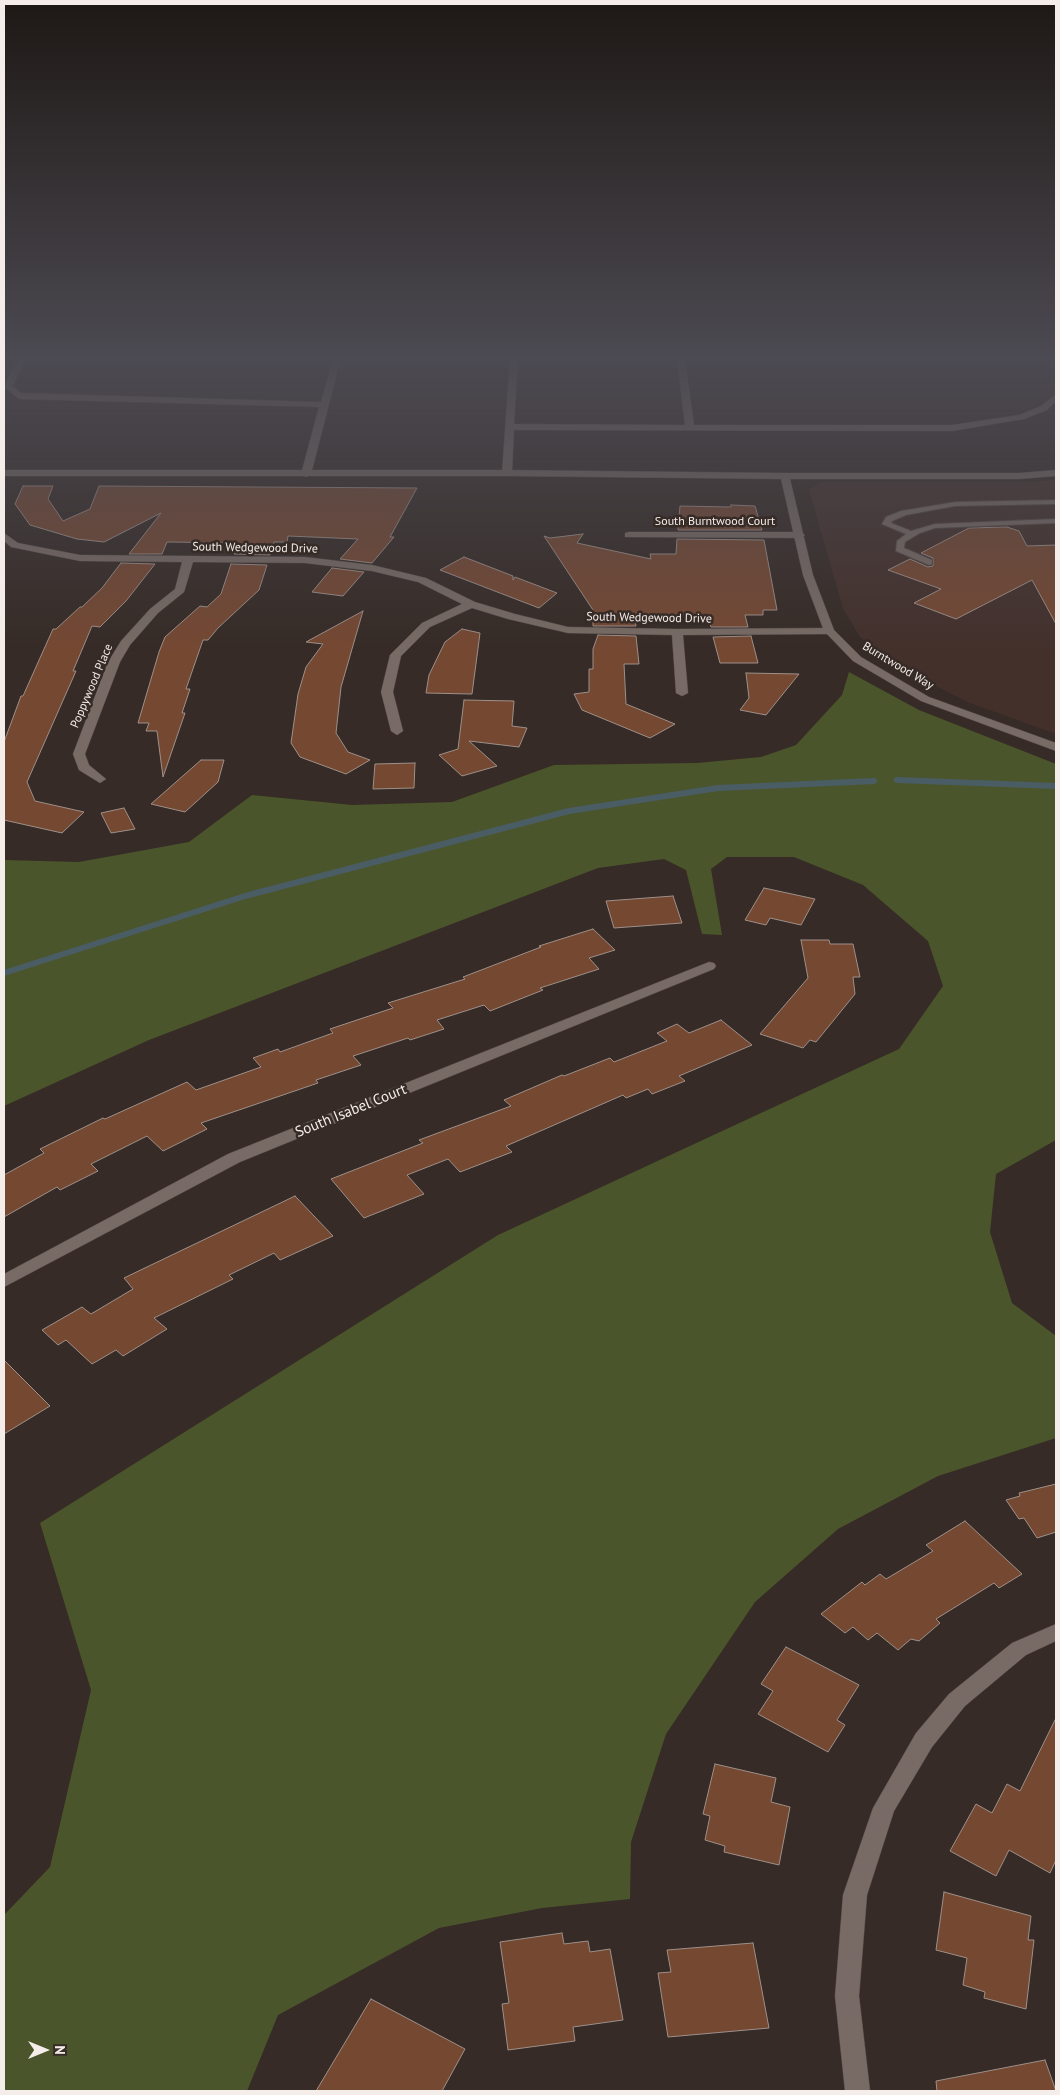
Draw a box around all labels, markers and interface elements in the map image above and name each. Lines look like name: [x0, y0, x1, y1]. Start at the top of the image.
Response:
street label: South Burntwood Court: [655, 515, 775, 529]
street label: South Wedgewood Drive: [192, 540, 318, 556]
street label: South Wedgewood Drive: [586, 610, 712, 626]
street label: Burntwood Way: [860, 639, 936, 693]
street label: Poppywood Place: [68, 642, 116, 730]
street label: South Isabel Court: [293, 1080, 409, 1142]
north arrow: [20, 2025, 70, 2075]
text: N: [51, 2045, 69, 2055]

